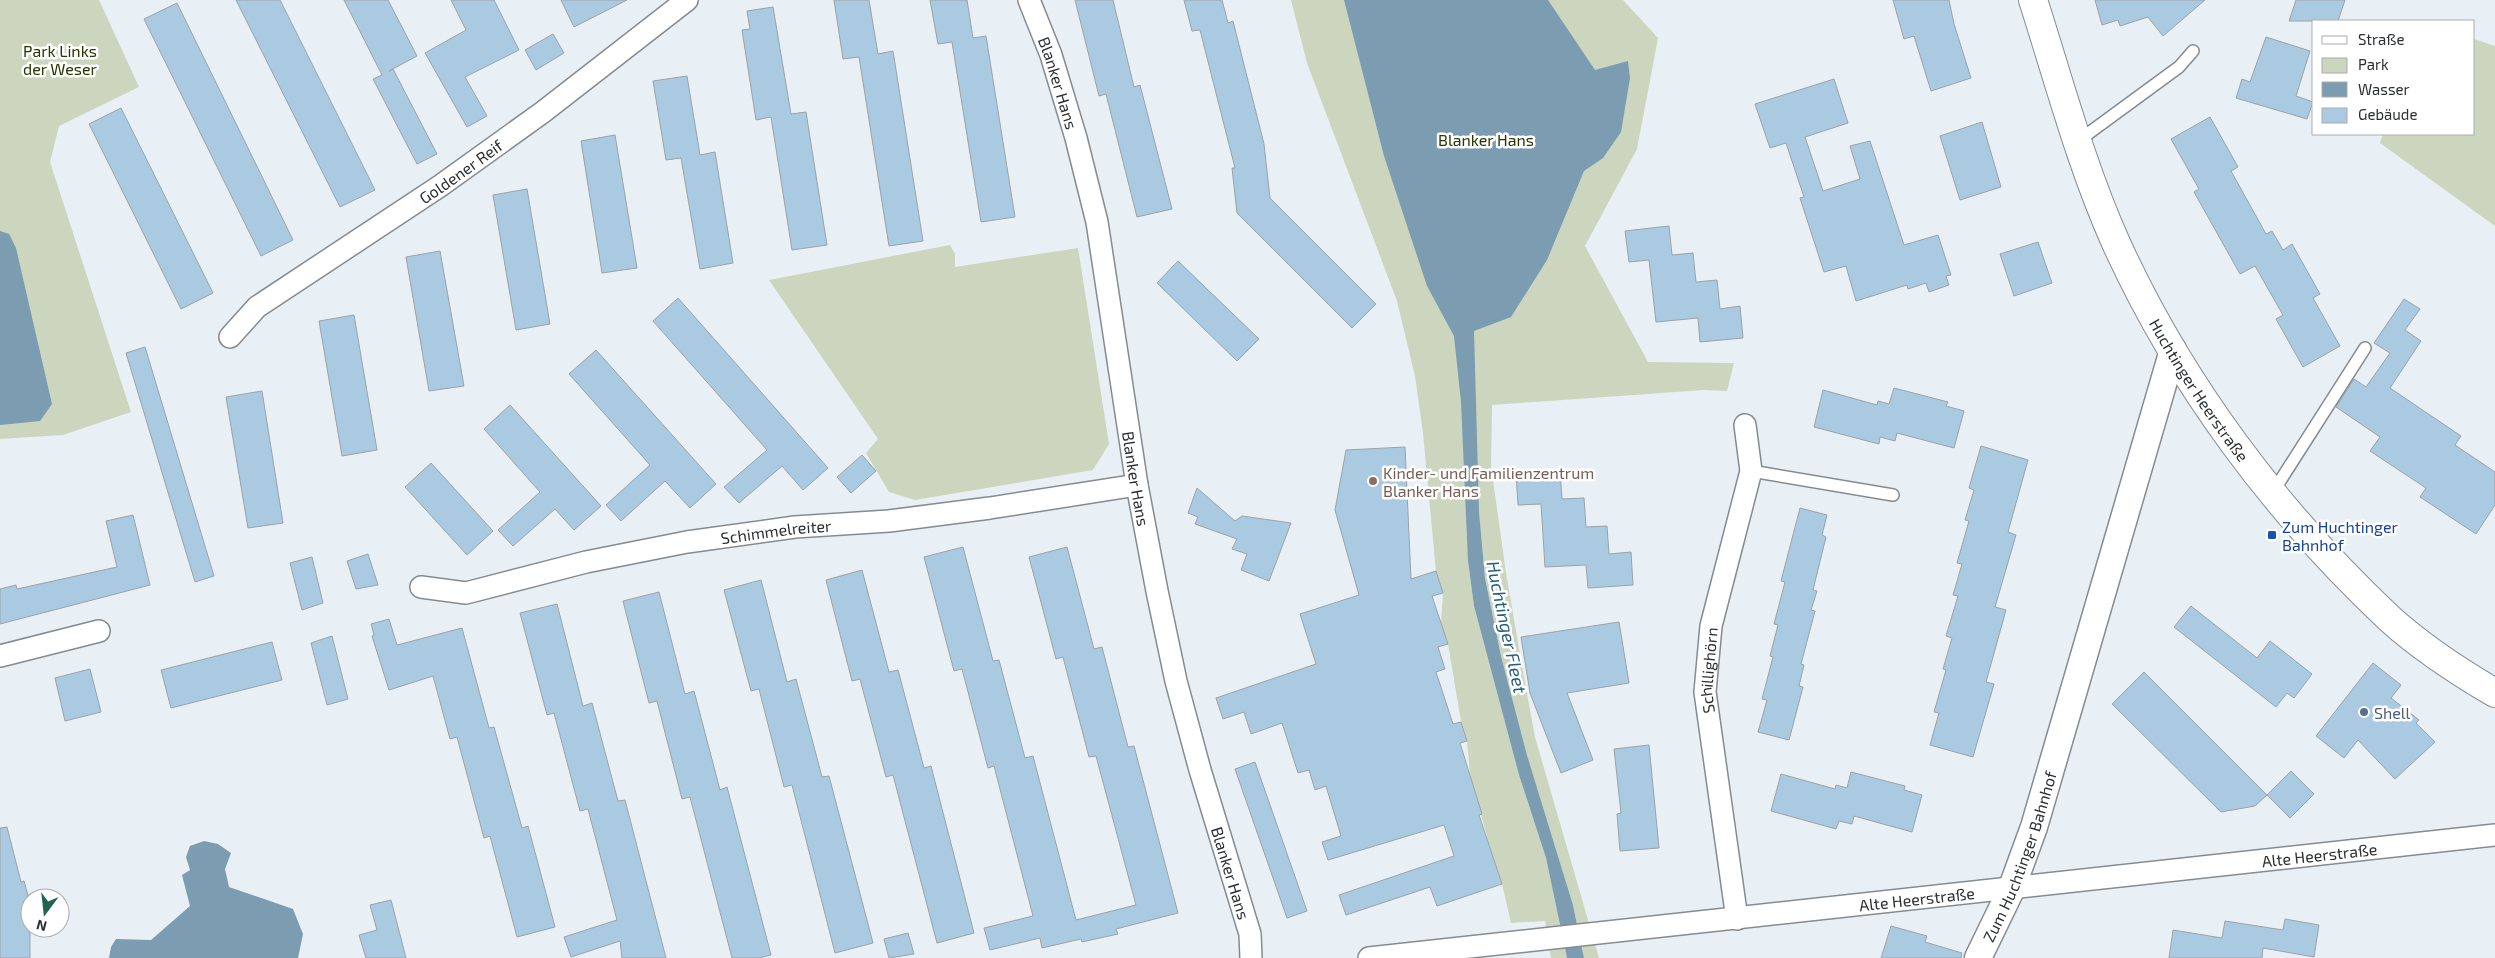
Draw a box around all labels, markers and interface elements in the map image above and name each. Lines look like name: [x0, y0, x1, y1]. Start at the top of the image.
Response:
legend: [2312, 20, 2475, 135]
text: Straße: [2358, 30, 2404, 48]
street label: Blanker Hans: [1035, 34, 1082, 131]
park label: Park Links der Weser: [23, 41, 97, 78]
text: Park: [2358, 55, 2389, 73]
text: Wasser: [2358, 80, 2410, 98]
text: Gebäude: [2358, 105, 2417, 123]
park label: Blanker Hans: [1438, 130, 1534, 149]
street label: Goldener Reif: [415, 135, 506, 207]
street label: Huchtinger Heerstraße: [2146, 315, 2253, 465]
street label: Blanker Hans: [1119, 430, 1154, 527]
place label: Kinder- und Familienzentrum Blanker Hans: [1383, 463, 1594, 500]
marker: Kinder- und Familienzentrum Blanker Hans: [1367, 475, 1379, 487]
street label: Schimmelreiter: [719, 515, 832, 547]
place label: Zum Huchtinger Bahnhof: [2282, 517, 2399, 554]
marker: Zum Huchtinger Bahnhof: [2266, 529, 2278, 541]
water label: Huchtinger Fleet: [1482, 559, 1532, 695]
street label: Schillighörn: [1695, 626, 1720, 715]
place label: Shell: [2374, 703, 2411, 722]
marker: Shell: [2358, 706, 2370, 718]
street label: Zum Huchtinger Bahnhof: [1978, 768, 2060, 945]
street label: Blanker Hans: [1208, 824, 1254, 921]
street label: Alte Heerstraße: [2261, 838, 2378, 870]
street label: Alte Heerstraße: [1858, 882, 1975, 914]
north arrow: [20, 888, 70, 938]
text: N: [34, 917, 49, 936]

